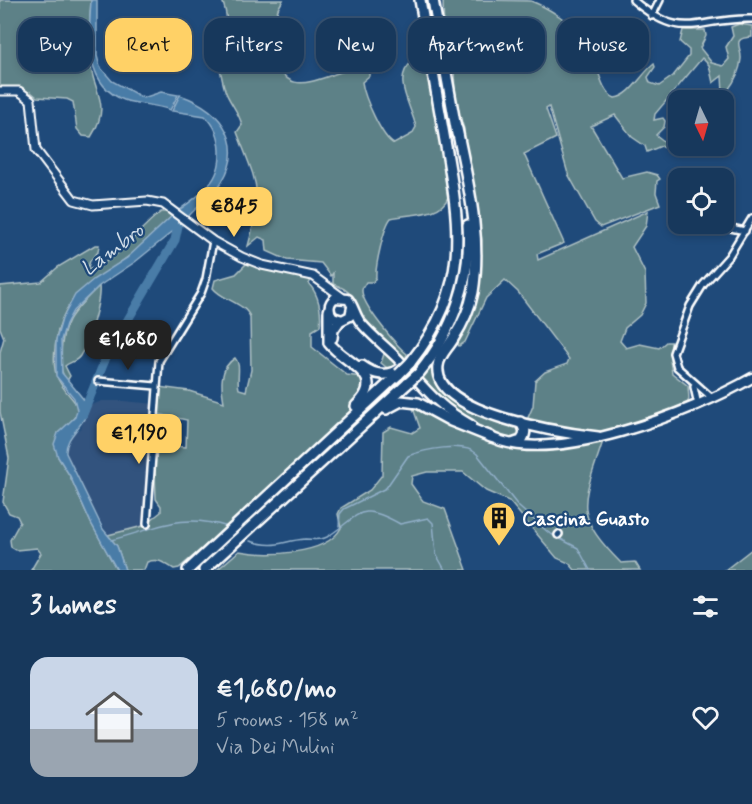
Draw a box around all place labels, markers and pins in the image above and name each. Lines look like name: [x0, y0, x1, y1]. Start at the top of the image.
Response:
pin: €845: [198, 187, 270, 238]
pin: €1,680: [79, 320, 177, 371]
pin: €1,190: [90, 414, 188, 465]
building icon: Cascina Guasto: [481, 500, 517, 547]
place label: Cascina Guasto: [522, 506, 650, 533]

